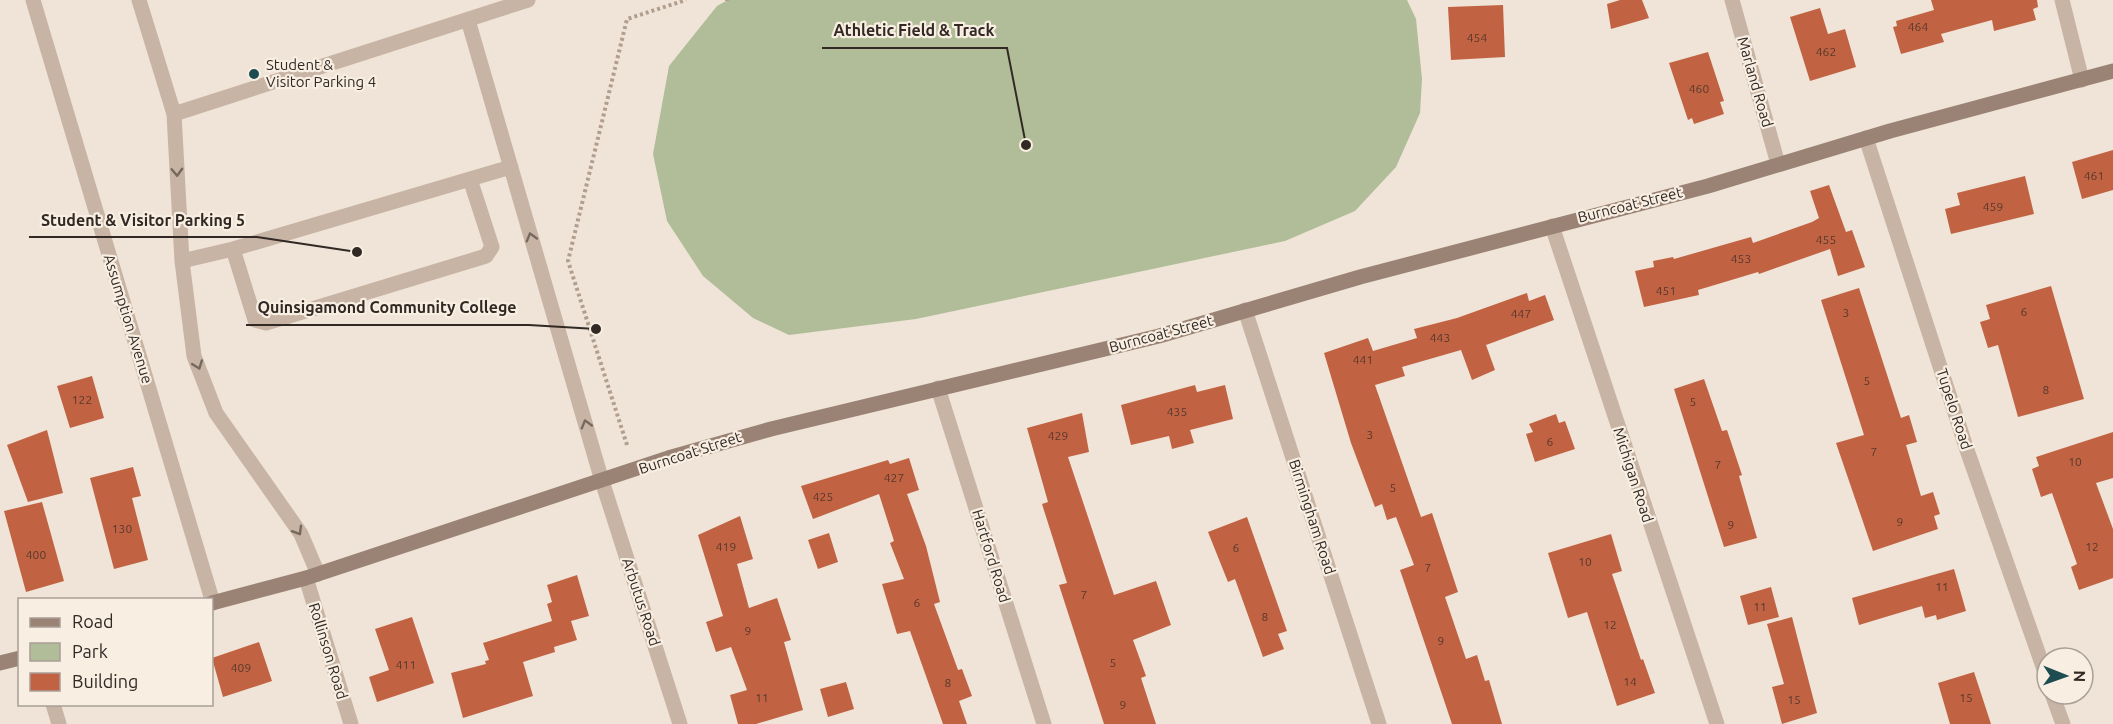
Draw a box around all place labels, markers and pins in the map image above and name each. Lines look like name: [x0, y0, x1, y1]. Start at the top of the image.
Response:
callout: Athletic Field & Track: [822, 14, 1007, 48]
place label: Student & Visitor Parking 4: [266, 56, 376, 90]
marker: Student & Visitor Parking 4: [247, 67, 261, 81]
callout: Student & Visitor Parking 5: [29, 203, 257, 237]
callout: Quinsigamond Community College: [246, 291, 529, 325]

